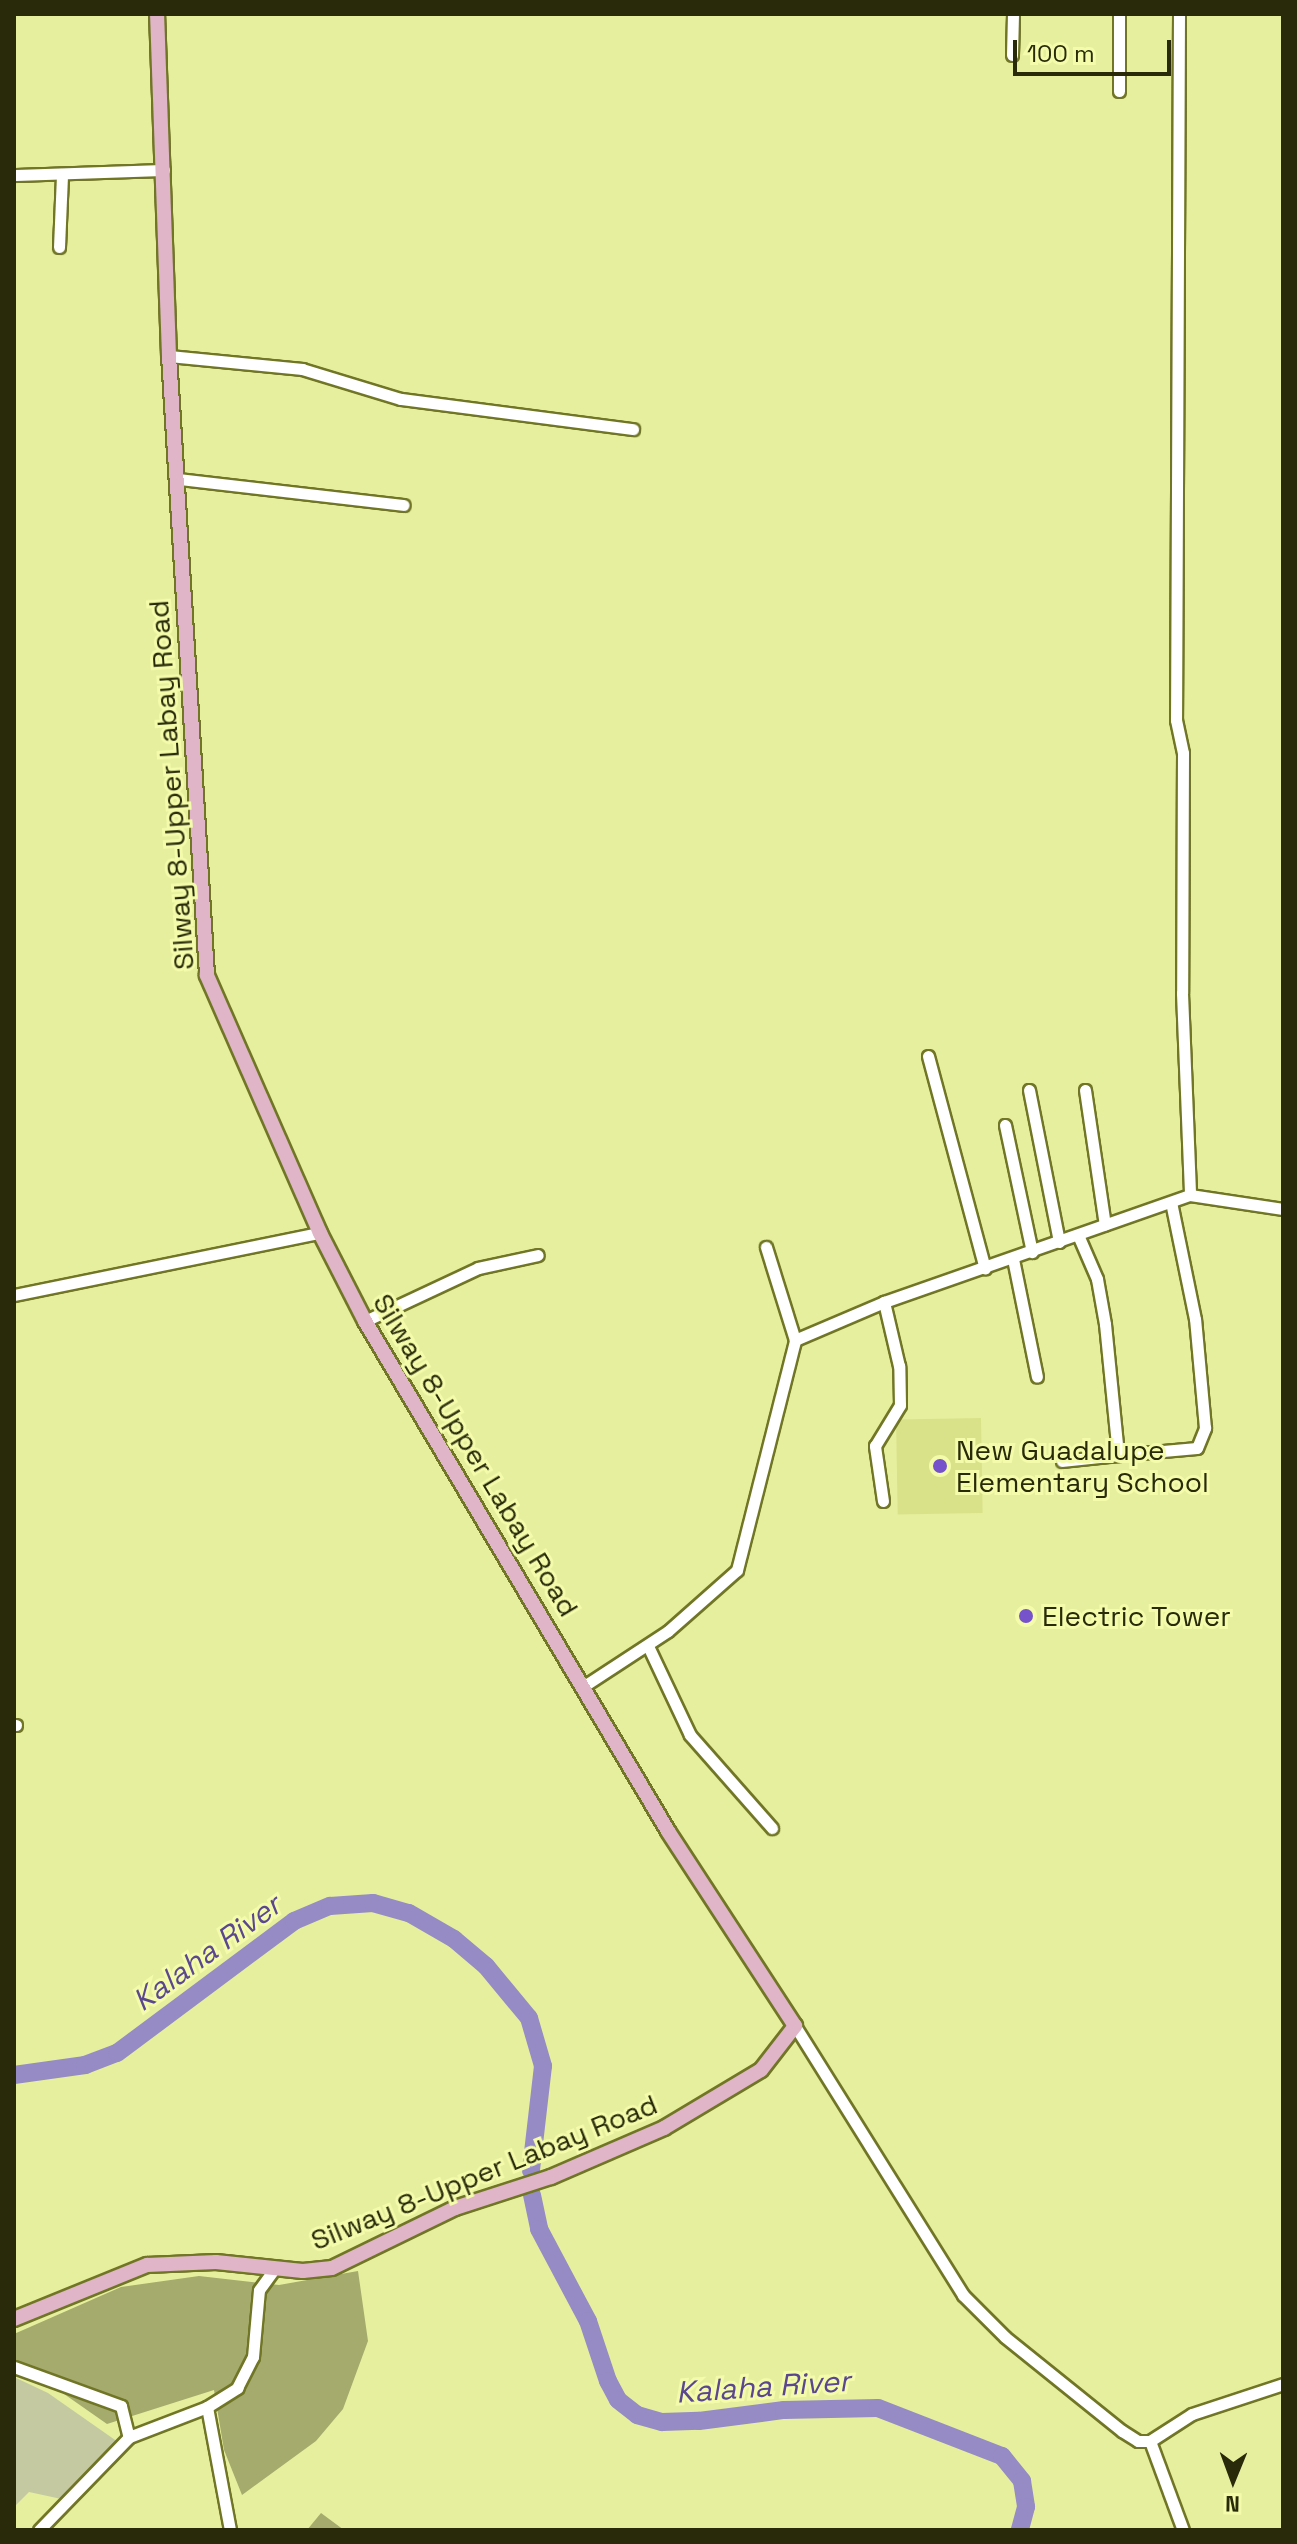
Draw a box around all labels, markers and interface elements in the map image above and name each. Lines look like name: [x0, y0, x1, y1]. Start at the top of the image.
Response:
scale bar: [1017, 24, 1175, 74]
text: 100 m: [1027, 38, 1095, 69]
street label: Silway 8-Upper Labay Road: [141, 599, 201, 971]
street label: Silway 8-Upper Labay Road: [366, 1288, 586, 1622]
place label: New Guadalupe Elementary School: [956, 1433, 1209, 1499]
marker: New Guadalupe Elementary School: [931, 1457, 949, 1475]
place label: Electric Tower: [1042, 1599, 1232, 1633]
marker: Electric Tower: [1017, 1607, 1035, 1625]
water label: Kalaha River: [126, 1887, 288, 2019]
street label: Silway 8-Upper Labay Road: [306, 2087, 662, 2257]
water label: Kalaha River: [675, 2363, 851, 2411]
north arrow: [1193, 2440, 1273, 2520]
text: N: [1225, 2490, 1240, 2518]

